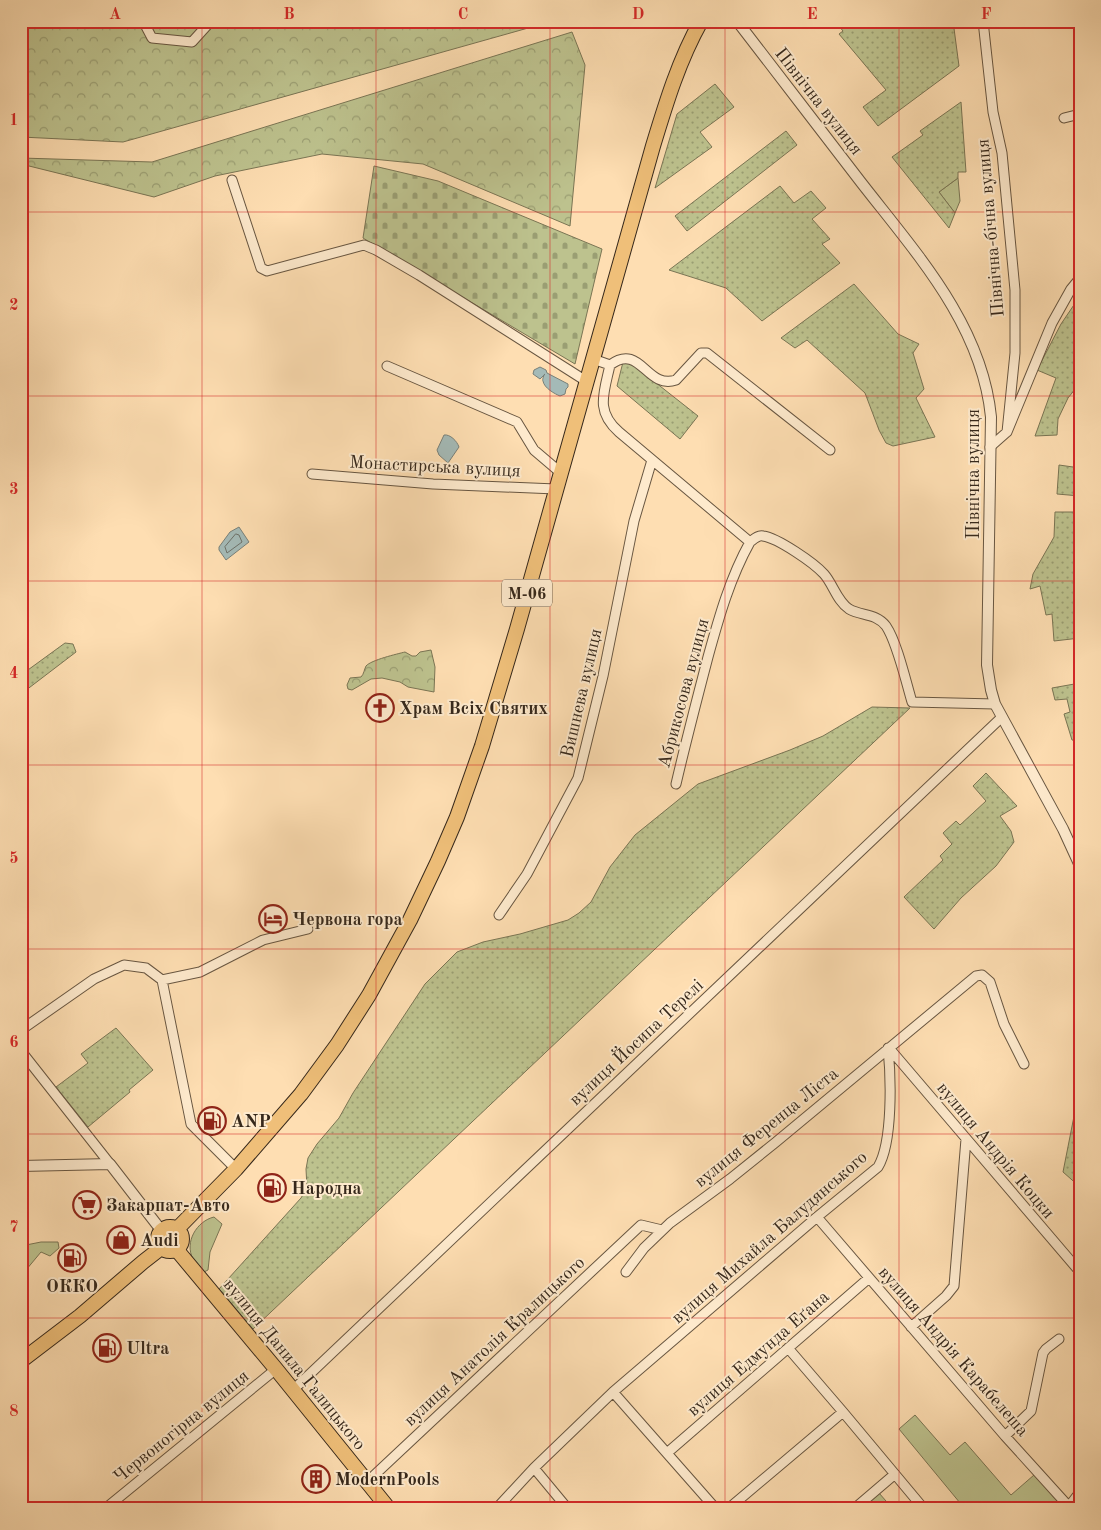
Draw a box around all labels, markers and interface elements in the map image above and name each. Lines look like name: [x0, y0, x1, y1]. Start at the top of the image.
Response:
text: A: [109, 7, 121, 23]
text: B: [283, 7, 295, 23]
text: C: [458, 7, 468, 23]
text: D: [632, 7, 644, 23]
text: E: [806, 7, 818, 23]
text: F: [981, 7, 992, 23]
street label: Північна вулиця: [771, 45, 865, 159]
text: 1: [9, 113, 19, 129]
street label: Північна-бічна вулиця: [974, 138, 1008, 318]
text: 2: [9, 298, 19, 314]
street label: Північна вулиця: [965, 409, 983, 539]
street label: Монастирська вулиця: [349, 454, 521, 480]
text: 3: [9, 482, 19, 498]
road number: М-06: [502, 580, 552, 606]
street label: Абрикосова вулиця: [655, 616, 713, 770]
street label: Вишнева вулиця: [558, 627, 606, 759]
text: 4: [9, 666, 19, 682]
church icon: Храм Всіх Святих: [365, 693, 395, 723]
place label: Храм Всіх Святих: [399, 700, 548, 718]
text: 5: [9, 851, 19, 867]
hotel icon: Червона гора: [258, 904, 288, 934]
place label: Червона гора: [292, 911, 403, 929]
street label: вулиця Йосипа Терелі: [564, 973, 707, 1109]
text: 6: [9, 1035, 19, 1051]
street label: вулиця Ференца Ліста: [691, 1064, 842, 1191]
street label: вулиця Андрія Коцки: [933, 1079, 1057, 1222]
fuel station icon: ANP: [197, 1106, 227, 1136]
place label: ANP: [231, 1113, 271, 1131]
street label: вулиця Михайла Балудянського: [668, 1148, 871, 1327]
fuel station icon: Народна: [257, 1173, 287, 1203]
place label: Народна: [291, 1180, 362, 1198]
supermarket icon: Закарпат-Авто: [72, 1190, 102, 1220]
place label: Закарпат-Авто: [106, 1197, 230, 1215]
text: 7: [9, 1220, 19, 1236]
shop icon: Audi: [106, 1225, 136, 1255]
place label: Audi: [140, 1232, 178, 1250]
fuel station icon: ОККО: [57, 1243, 87, 1273]
street label: вулиця Анатолія Кралицького: [401, 1253, 589, 1430]
street label: вулиця Андрія Карабелеша: [875, 1263, 1032, 1440]
street label: вулиця Данила Галицького: [220, 1276, 369, 1454]
place label: ОККО: [46, 1278, 98, 1296]
street label: вулиця Едмунда Еґана: [684, 1287, 833, 1420]
fuel station icon: Ultra: [92, 1333, 122, 1363]
place label: Ultra: [126, 1340, 169, 1358]
street label: Червоногірна вулиця: [111, 1367, 253, 1487]
text: 8: [9, 1404, 19, 1420]
building icon: ModernPools: [301, 1464, 331, 1494]
place label: ModernPools: [335, 1471, 439, 1489]

